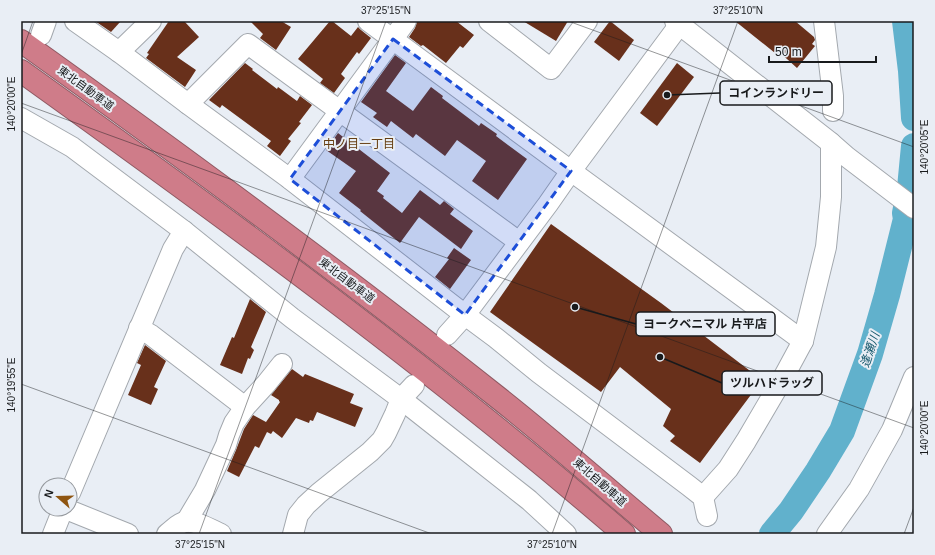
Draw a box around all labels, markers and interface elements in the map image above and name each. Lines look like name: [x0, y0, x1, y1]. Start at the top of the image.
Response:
text: 37°25'15"N: [361, 5, 411, 16]
text: 37°25'10"N: [713, 5, 763, 16]
scale bar: [769, 38, 876, 64]
text: 50 m: [775, 45, 802, 59]
street label: 東北自動車道: [56, 64, 116, 112]
text: 140°20'00"E: [6, 76, 17, 132]
callout: コインランドリー: [720, 81, 832, 105]
text: コインランドリー: [728, 86, 824, 100]
text: 140°20'05"E: [919, 119, 930, 175]
district label: 中ノ目一丁目: [323, 137, 395, 151]
street label: 東北自動車道: [317, 255, 377, 305]
callout: ヨークベニマル 片平店: [636, 312, 775, 336]
text: ヨークベニマル 片平店: [643, 317, 767, 331]
water label: 逢瀬川: [858, 329, 883, 369]
text: 140°19'55"E: [6, 357, 17, 413]
callout: ツルハドラッグ: [722, 371, 822, 395]
text: ツルハドラッグ: [730, 376, 814, 390]
text: 140°20'00"E: [919, 400, 930, 456]
street label: 東北自動車道: [571, 456, 629, 508]
north arrow: [38, 477, 78, 517]
text: N: [42, 488, 56, 499]
text: 37°25'15"N: [175, 539, 225, 550]
text: 37°25'10"N: [527, 539, 577, 550]

